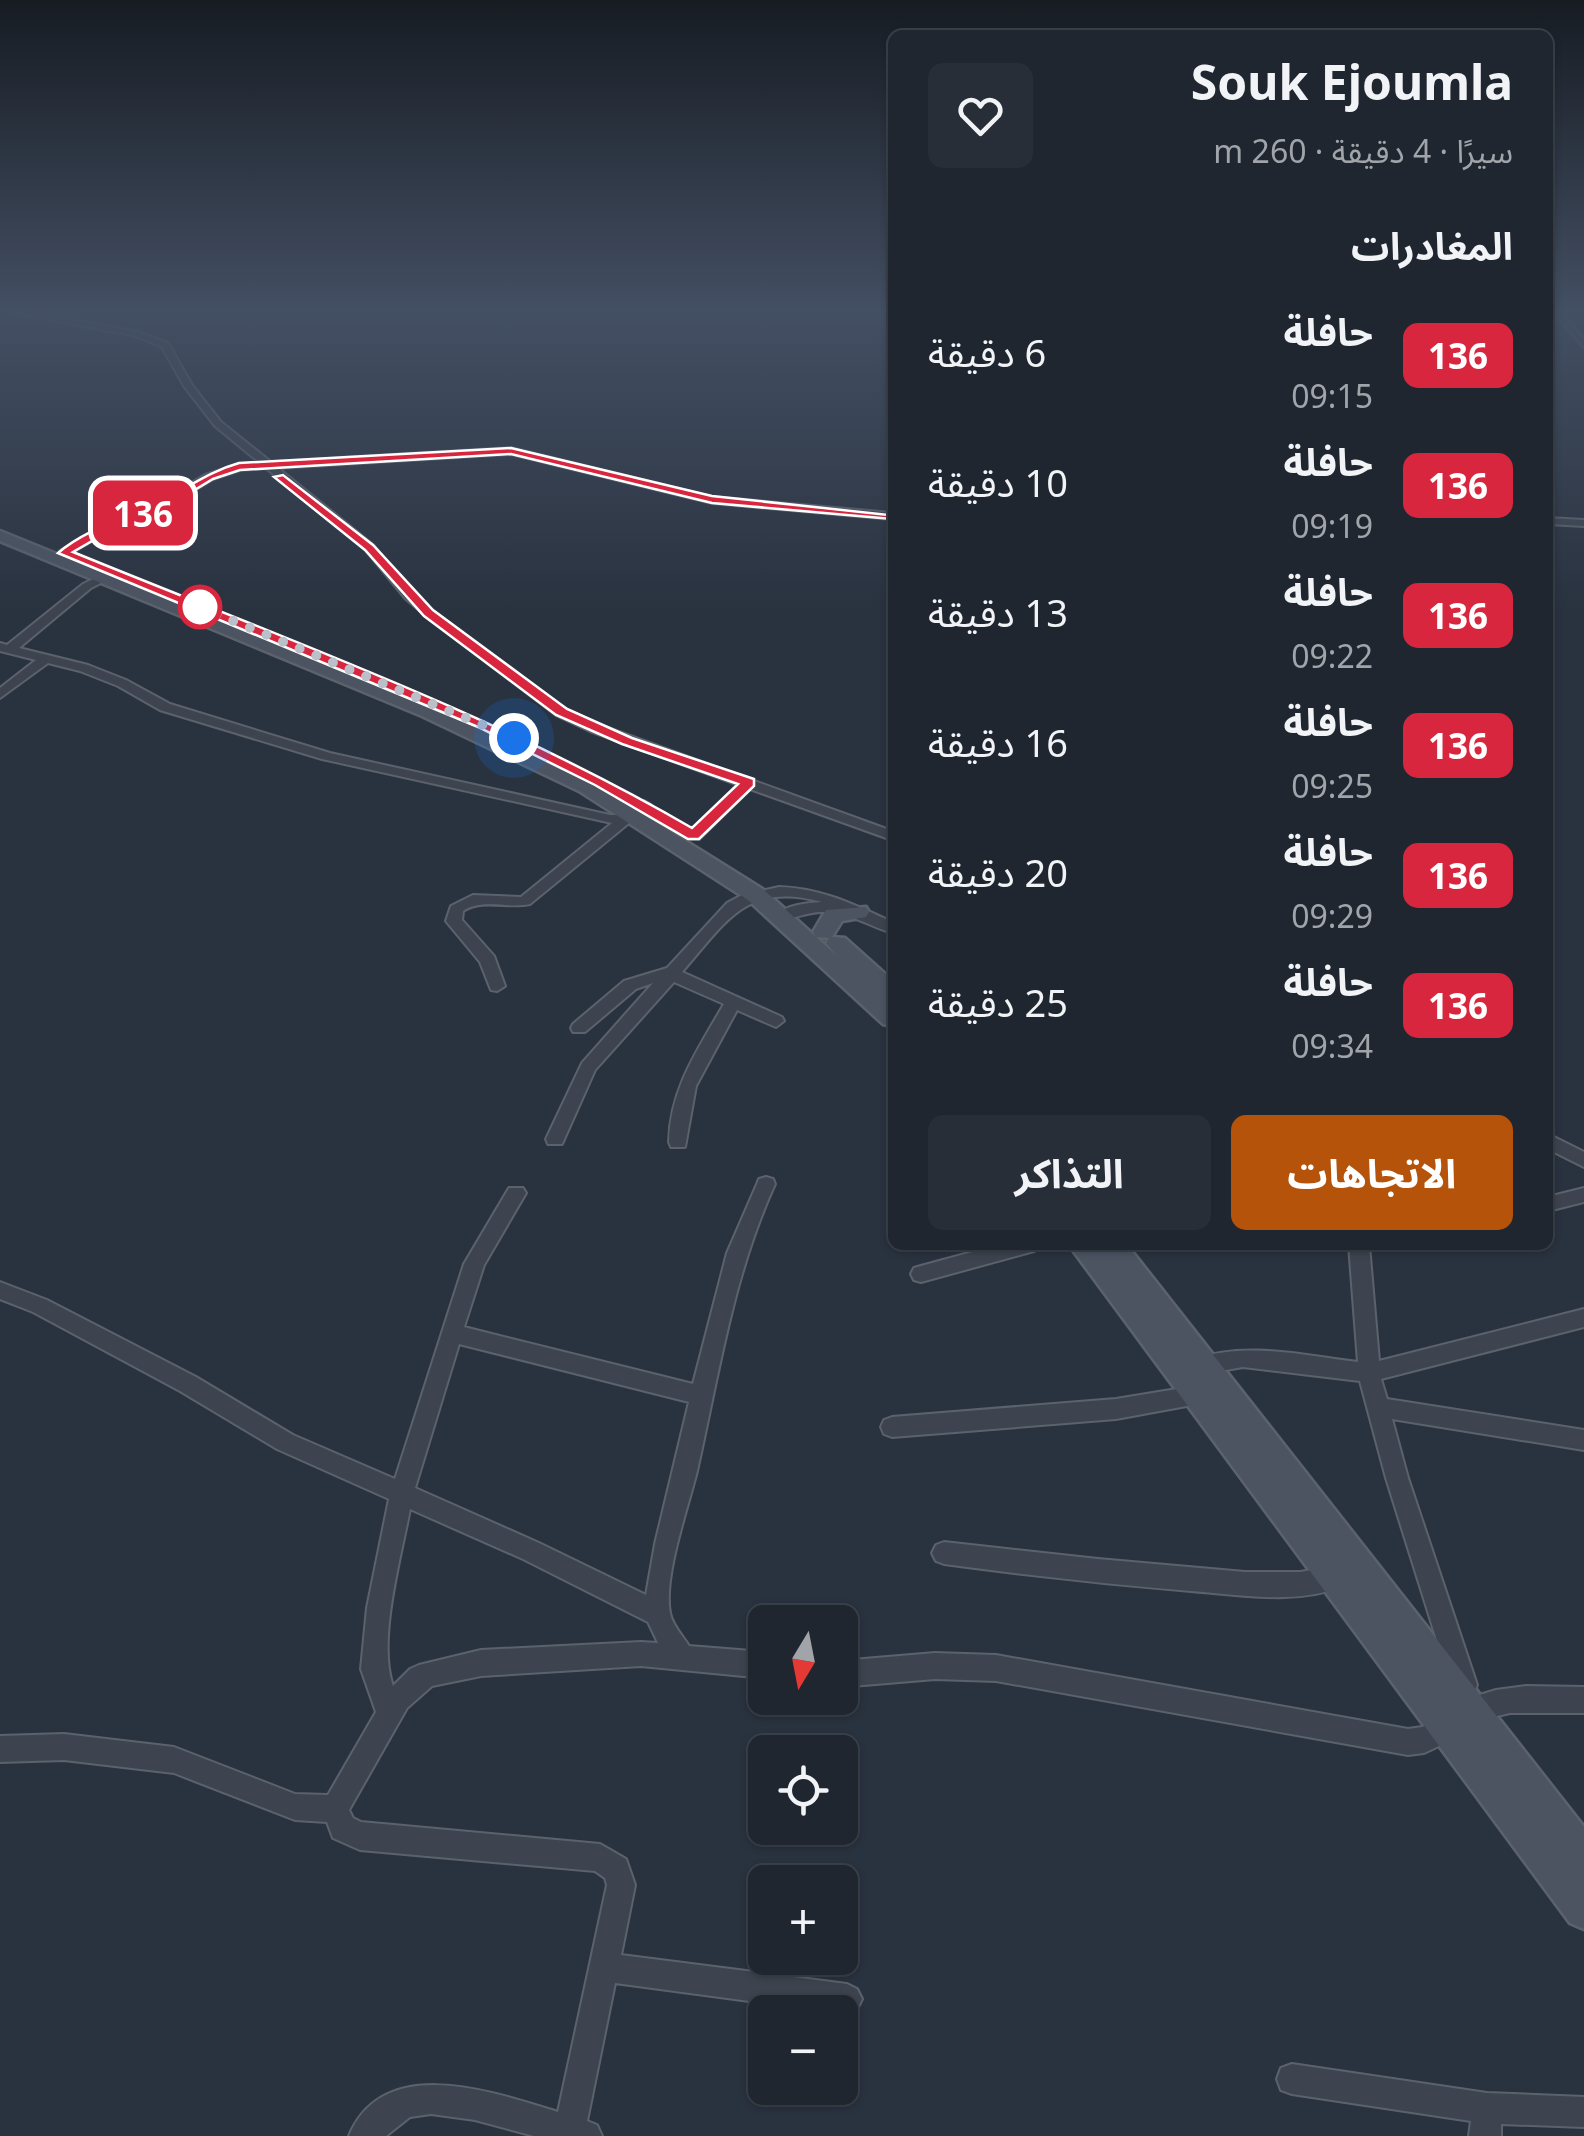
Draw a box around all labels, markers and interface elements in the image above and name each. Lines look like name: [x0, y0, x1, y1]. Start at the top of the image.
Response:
text: Souk Ejoumla: [1191, 49, 1513, 114]
button: heart: [928, 63, 1033, 168]
text: سيرًا · 4 دقيقة · 260 m: [1213, 129, 1513, 172]
text: المغادرات: [1351, 219, 1513, 271]
text: حافلة: [1284, 305, 1373, 357]
text: 6 دقيقة: [928, 326, 1046, 378]
text: 136: [1428, 332, 1488, 379]
text: 09:15: [1291, 374, 1373, 417]
text: حافلة: [1284, 435, 1373, 487]
text: 10 دقيقة: [928, 456, 1068, 508]
text: 136: [1428, 462, 1488, 509]
line badge: 136: [86, 480, 200, 546]
text: 136: [113, 490, 173, 537]
text: 09:19: [1291, 504, 1373, 547]
text: حافلة: [1284, 565, 1373, 617]
unlabelled marker: [179, 586, 221, 628]
text: 13 دقيقة: [928, 586, 1068, 638]
text: 136: [1428, 592, 1488, 639]
text: 09:22: [1291, 634, 1373, 677]
text: حافلة: [1284, 695, 1373, 747]
your location: [489, 713, 539, 763]
text: 16 دقيقة: [928, 716, 1068, 768]
text: 136: [1428, 722, 1488, 769]
text: 09:25: [1291, 764, 1373, 807]
text: حافلة: [1284, 825, 1373, 877]
text: 20 دقيقة: [928, 846, 1068, 898]
text: 136: [1428, 852, 1488, 899]
text: 09:29: [1291, 894, 1373, 937]
text: حافلة: [1284, 955, 1373, 1007]
text: 25 دقيقة: [928, 976, 1068, 1028]
text: 136: [1428, 982, 1488, 1029]
text: 09:34: [1291, 1024, 1373, 1067]
button: التذاكر: [928, 1115, 1211, 1230]
button: الاتجاهات: [1231, 1115, 1513, 1230]
north arrow: [748, 1605, 858, 1715]
map controls: [748, 1605, 858, 2105]
button: locate: [748, 1735, 858, 1845]
button: +: [748, 1865, 858, 1975]
button: −: [748, 1995, 858, 2105]

